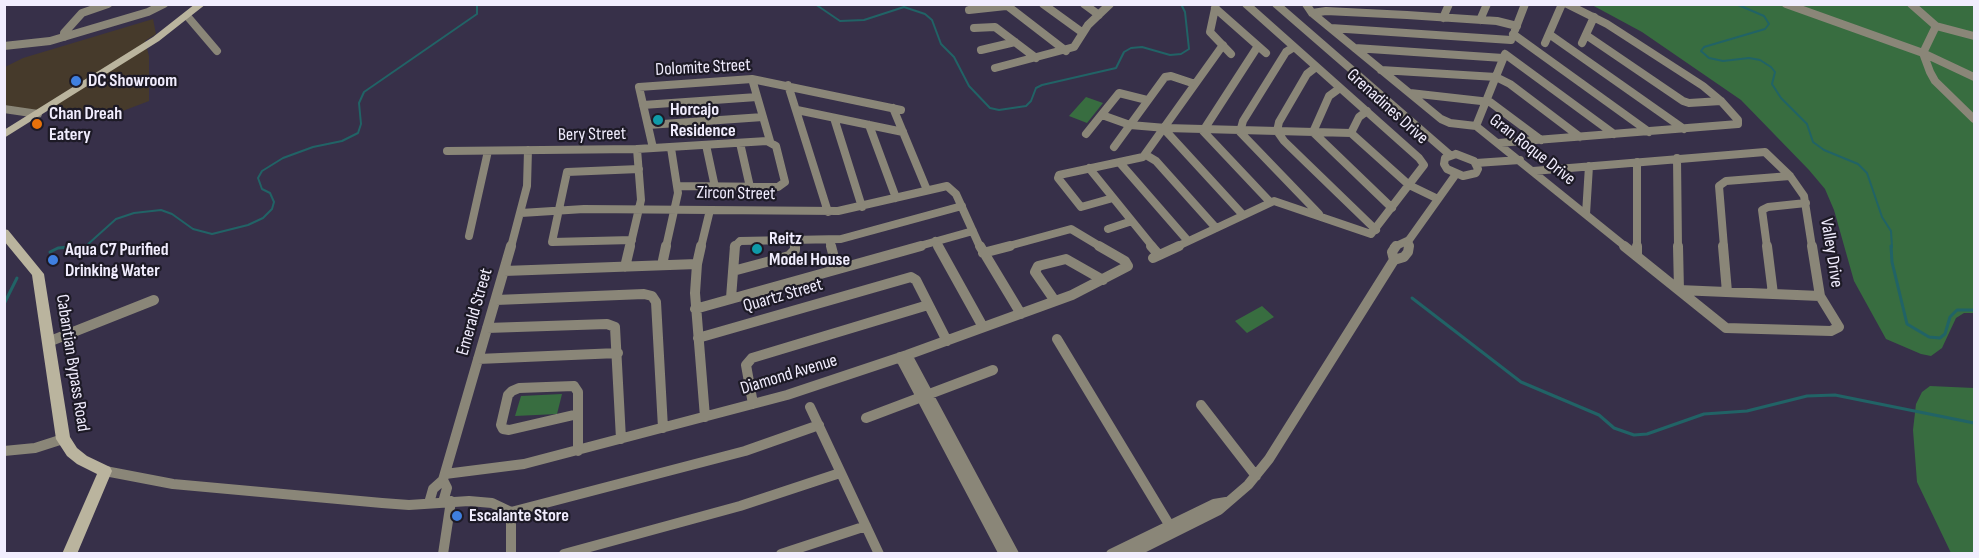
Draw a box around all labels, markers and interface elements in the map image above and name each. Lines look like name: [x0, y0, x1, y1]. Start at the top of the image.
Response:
street label: Dolomite Street: [655, 55, 751, 81]
street label: Grenadines Drive: [1342, 65, 1432, 149]
place label: DC Showroom: [88, 70, 177, 92]
marker: DC Showroom: [69, 74, 83, 88]
place label: Horcajo Residence: [670, 99, 736, 142]
place label: Chan Dreah Eatery: [49, 103, 122, 146]
street label: Gran Roque Drive: [1485, 110, 1579, 190]
marker: Horcajo Residence: [651, 113, 665, 127]
marker: Chan Dreah Eatery: [30, 117, 44, 131]
street label: Bery Street: [558, 124, 626, 146]
street label: Zircon Street: [696, 183, 776, 205]
street label: Valley Drive: [1815, 217, 1847, 289]
place label: Reitz Model House: [769, 228, 850, 270]
place label: Aqua C7 Purified Drinking Water: [65, 239, 169, 282]
marker: Reitz Model House: [750, 242, 764, 256]
marker: Aqua C7 Purified Drinking Water: [46, 253, 60, 267]
street label: Emerald Street: [452, 266, 498, 358]
street label: Quartz Street: [741, 274, 825, 318]
street label: Cabantian Bypass Road: [50, 293, 94, 433]
street label: Diamond Avenue: [738, 350, 840, 400]
place label: Escalante Store: [469, 505, 569, 527]
marker: Escalante Store: [450, 509, 464, 523]

